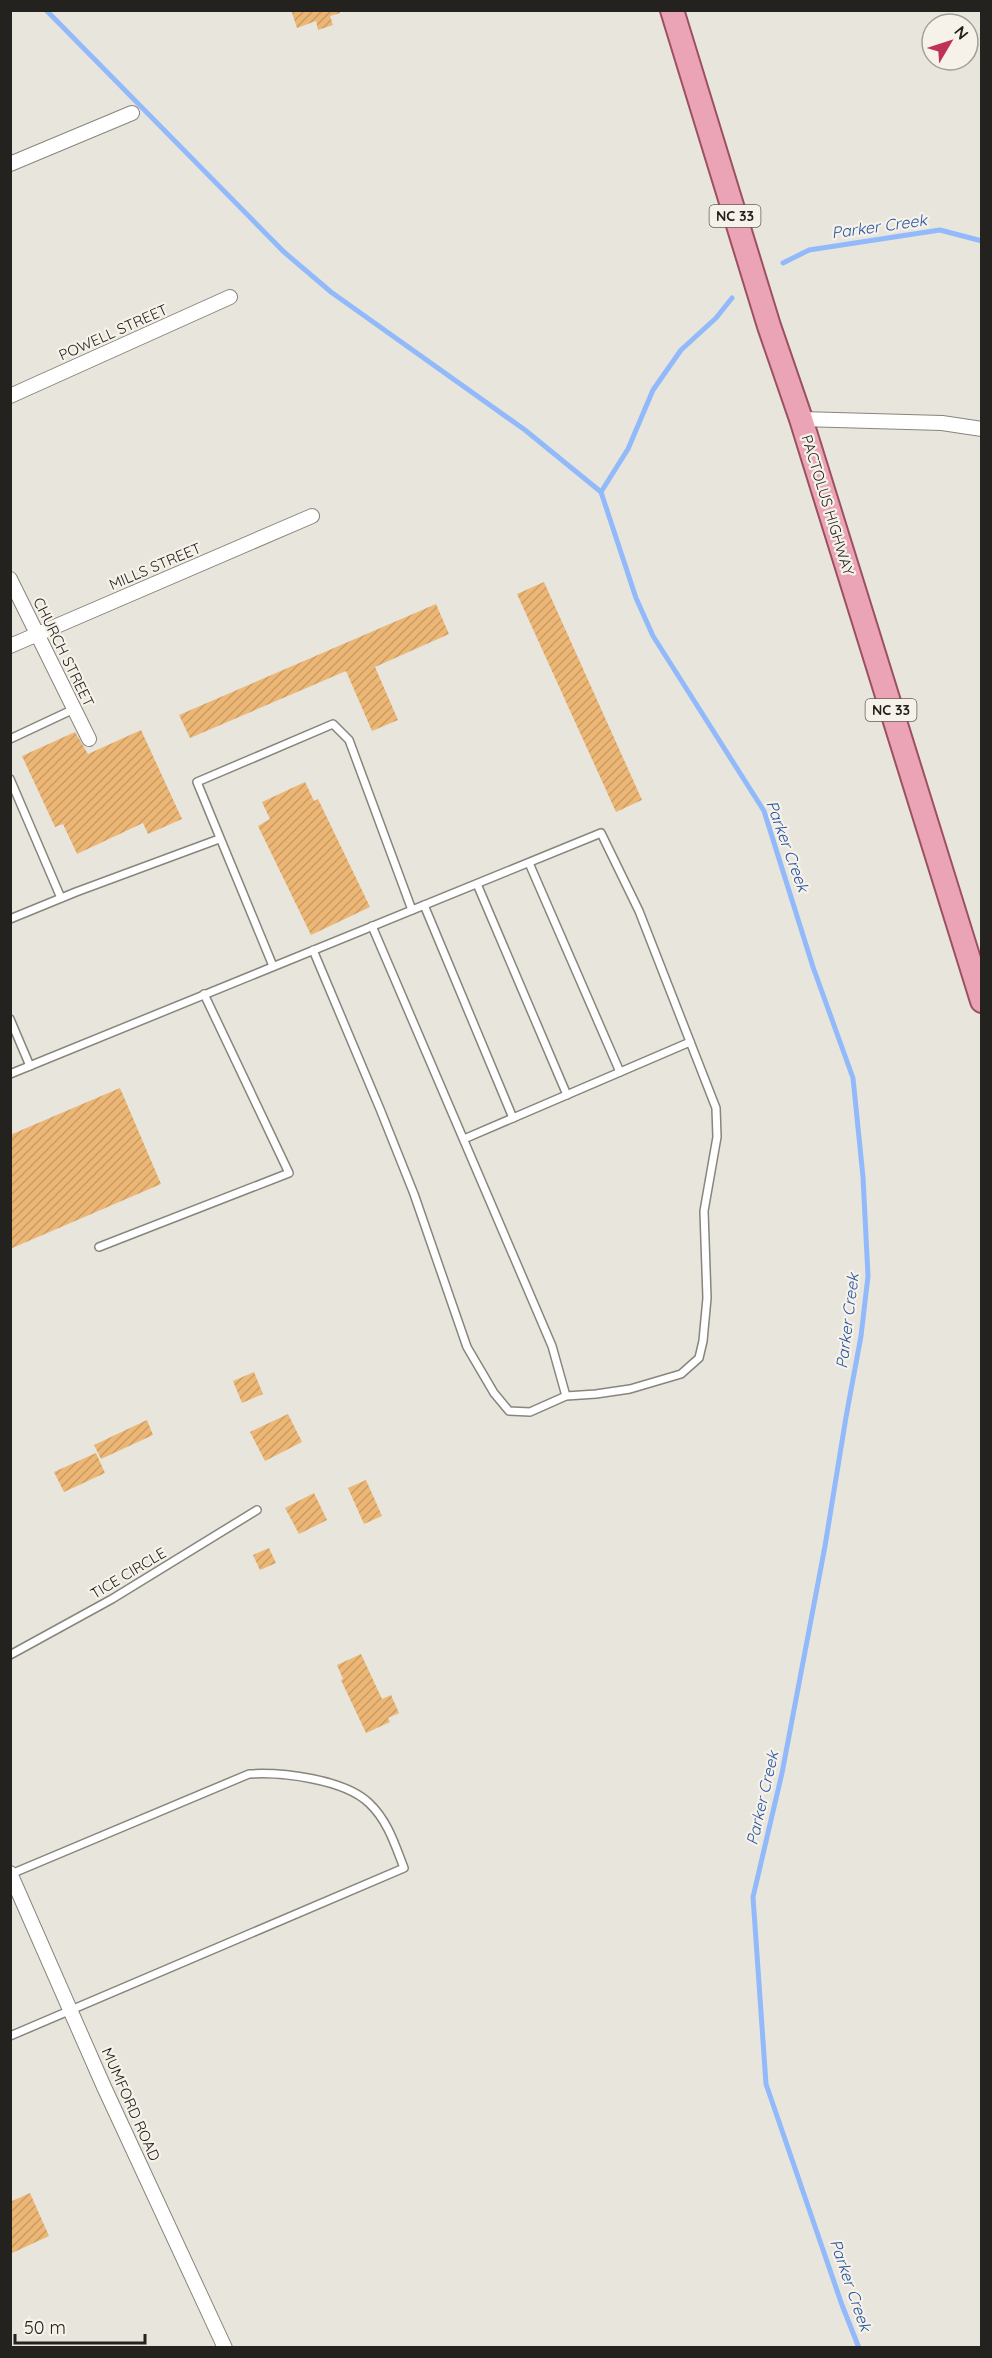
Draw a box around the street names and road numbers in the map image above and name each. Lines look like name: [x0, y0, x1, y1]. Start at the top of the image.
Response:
road number: NC 33: [710, 205, 760, 227]
street label: POWELL STREET: [56, 300, 170, 364]
street label: PACTOLUS HIGHWAY: [798, 432, 859, 578]
street label: MILLS STREET: [106, 538, 204, 594]
street label: CHURCH STREET: [29, 594, 99, 710]
road number: NC 33: [866, 699, 916, 721]
street label: TICE CIRCLE: [87, 1543, 169, 1603]
street label: MUMFORD ROAD: [97, 2044, 165, 2164]

